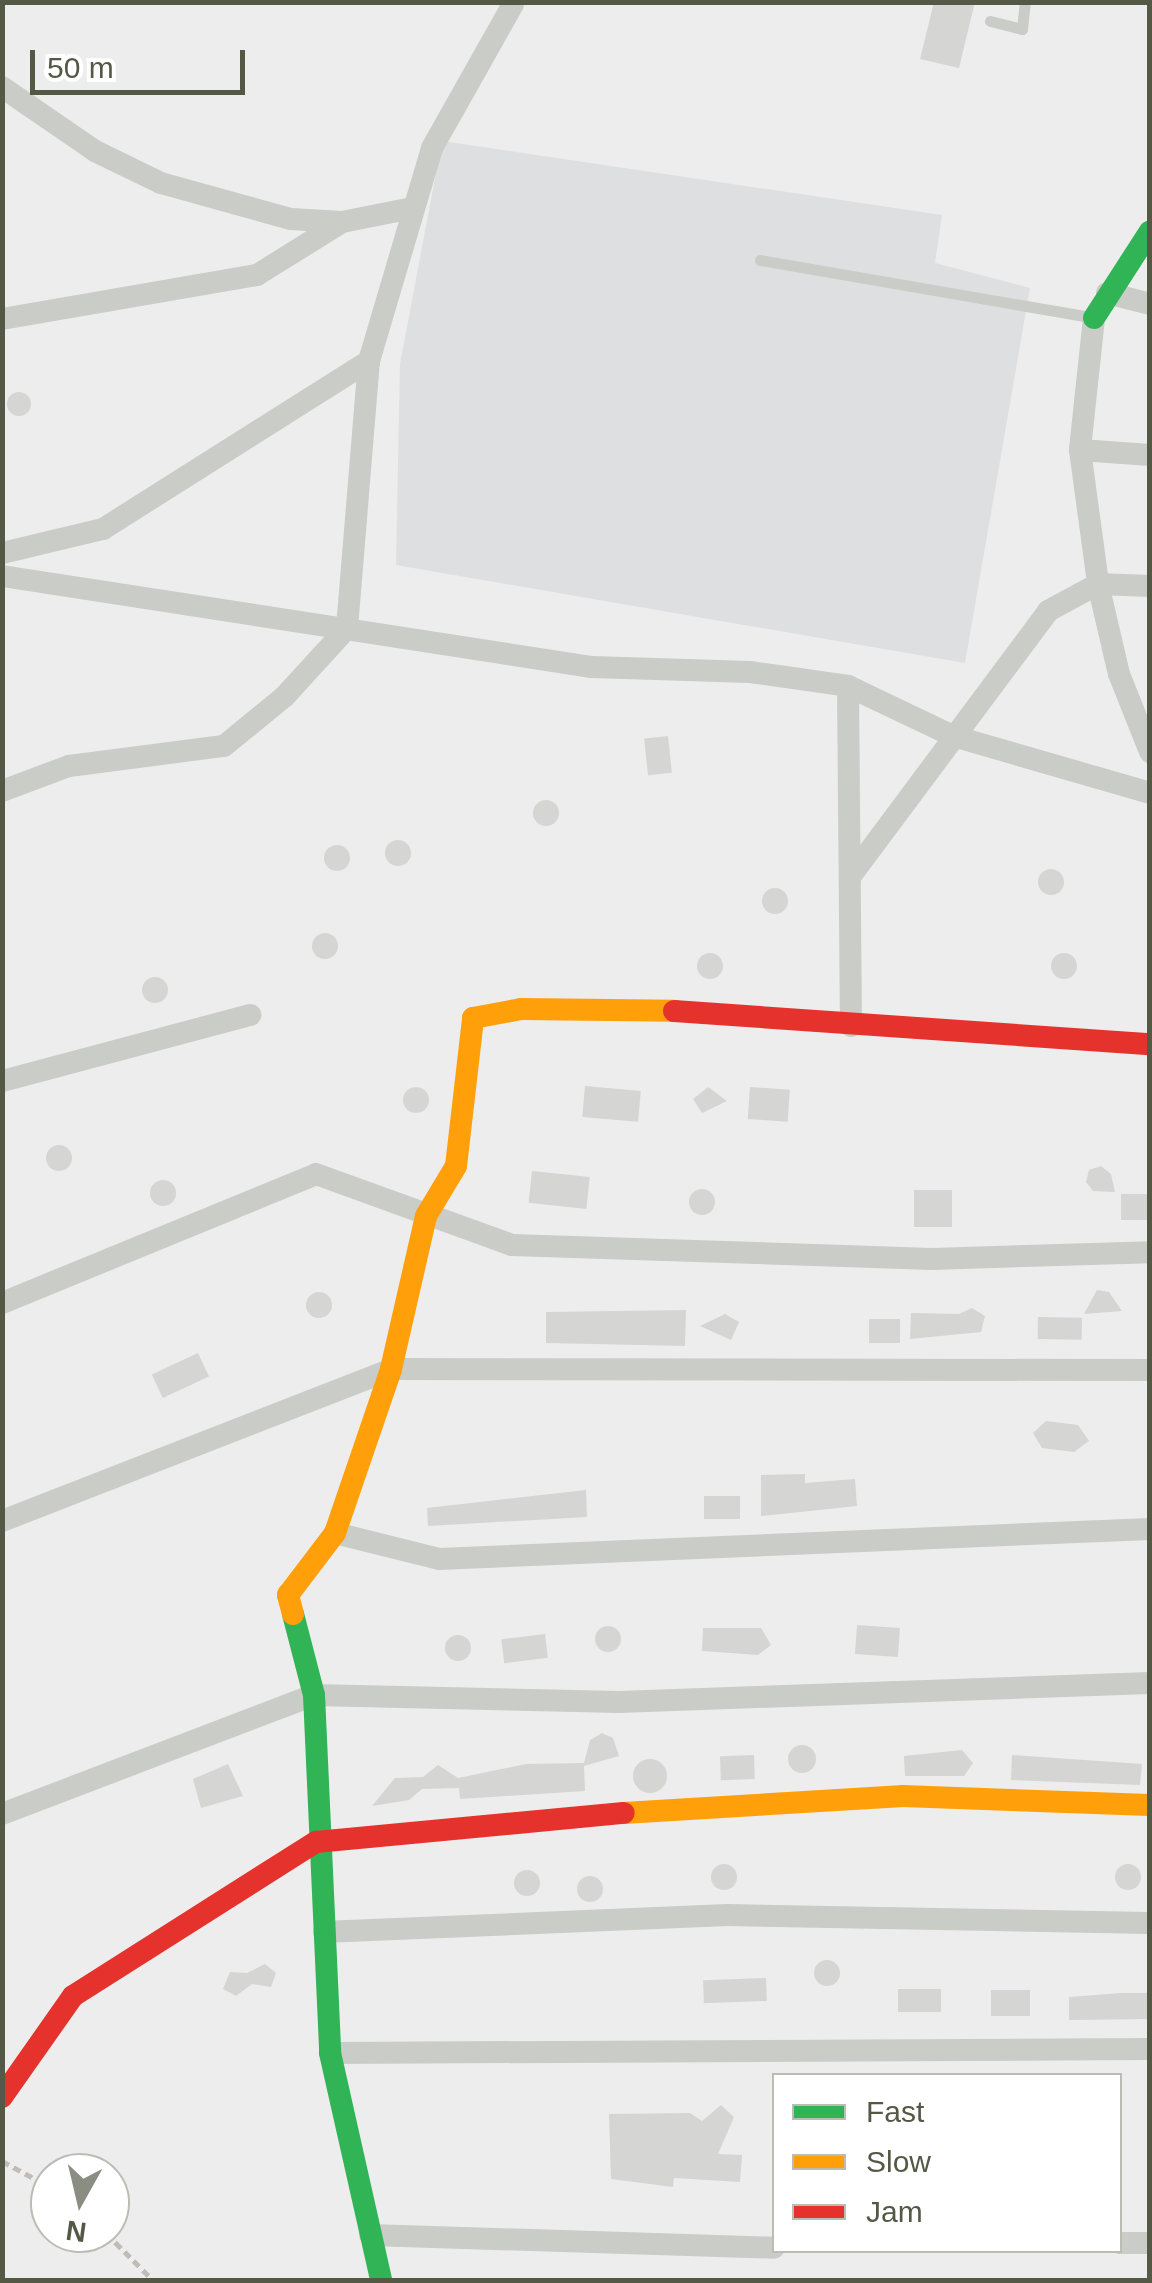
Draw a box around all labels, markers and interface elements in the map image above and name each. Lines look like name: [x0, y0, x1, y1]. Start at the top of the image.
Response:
scale bar: [35, 30, 250, 92]
text: 50 m: [47, 51, 114, 84]
legend: [772, 2073, 1122, 2253]
text: Fast: [866, 2095, 924, 2128]
text: Slow: [866, 2145, 931, 2178]
north arrow: [30, 2153, 130, 2253]
text: Jam: [866, 2195, 923, 2228]
text: N: [64, 2214, 88, 2248]

